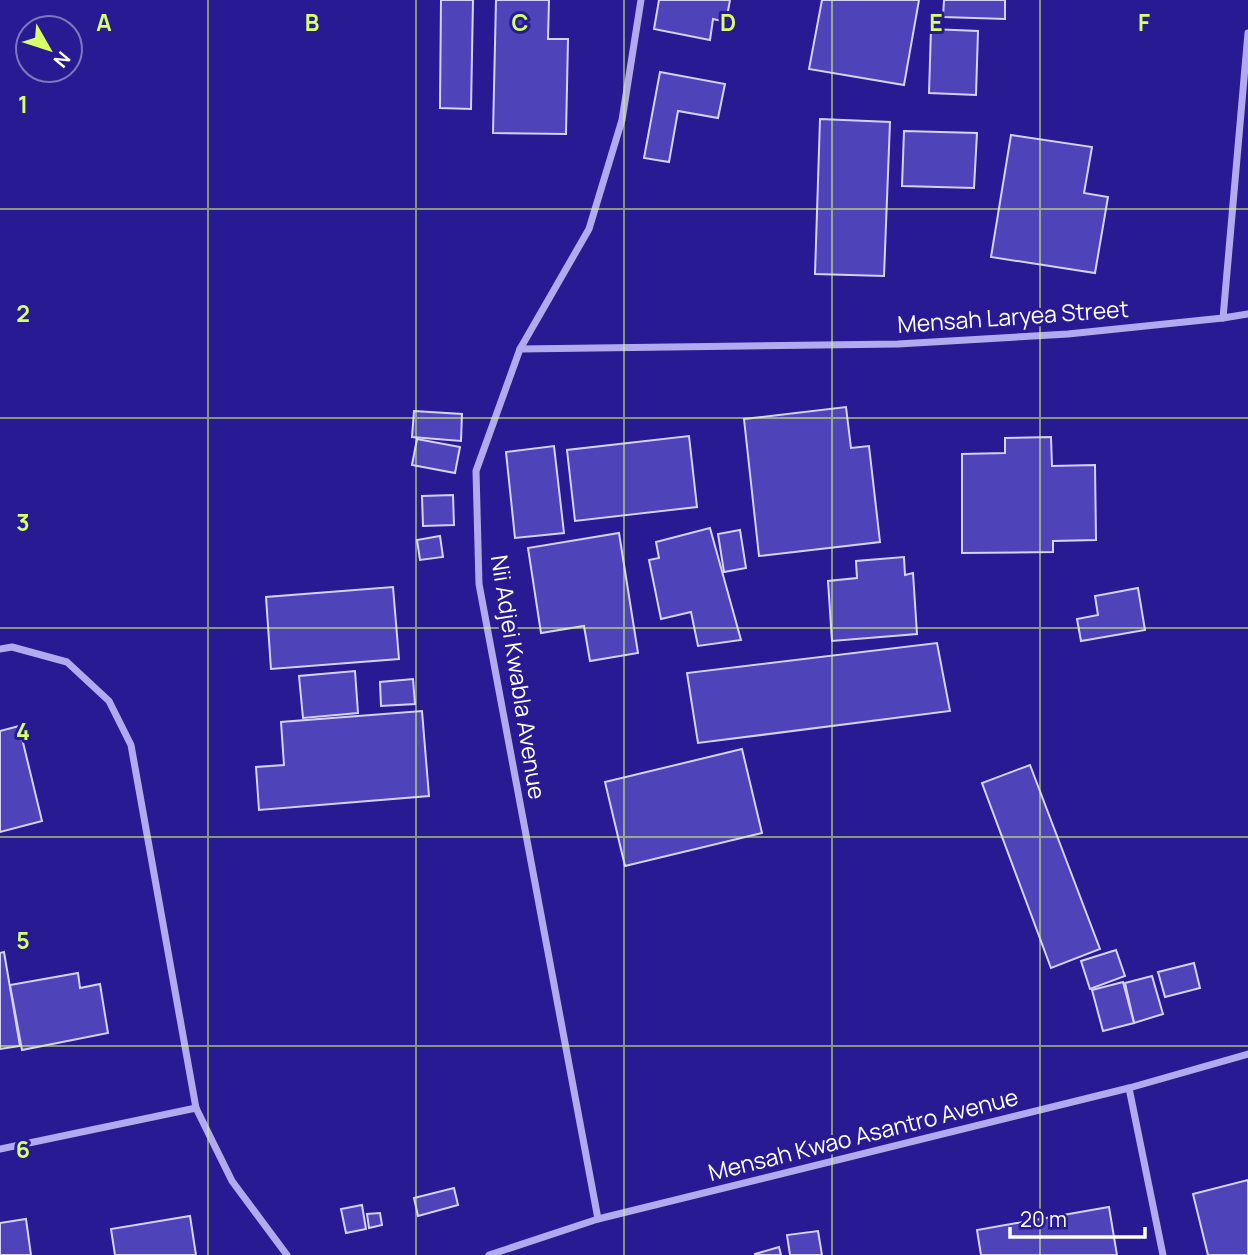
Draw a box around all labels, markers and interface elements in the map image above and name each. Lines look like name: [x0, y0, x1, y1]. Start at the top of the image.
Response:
text: A: [96, 6, 112, 38]
text: B: [305, 6, 319, 38]
text: C: [512, 6, 529, 38]
text: D: [720, 6, 736, 38]
text: E: [929, 6, 943, 38]
text: F: [1138, 6, 1150, 38]
north arrow: [14, 14, 84, 84]
text: N: [48, 46, 77, 73]
text: 1: [18, 88, 28, 120]
street label: Mensah Laryea Street: [896, 292, 1130, 340]
text: 2: [16, 297, 30, 329]
text: 3: [16, 506, 30, 538]
street label: Nii Adjei Kwabla Avenue: [484, 553, 554, 801]
text: 4: [16, 715, 30, 747]
text: 5: [16, 924, 30, 956]
street label: Mensah Kwao Asantro Avenue: [705, 1080, 1021, 1188]
text: 6: [16, 1133, 30, 1165]
scale bar: [1010, 1196, 1145, 1240]
text: 20 m: [1020, 1205, 1067, 1233]

